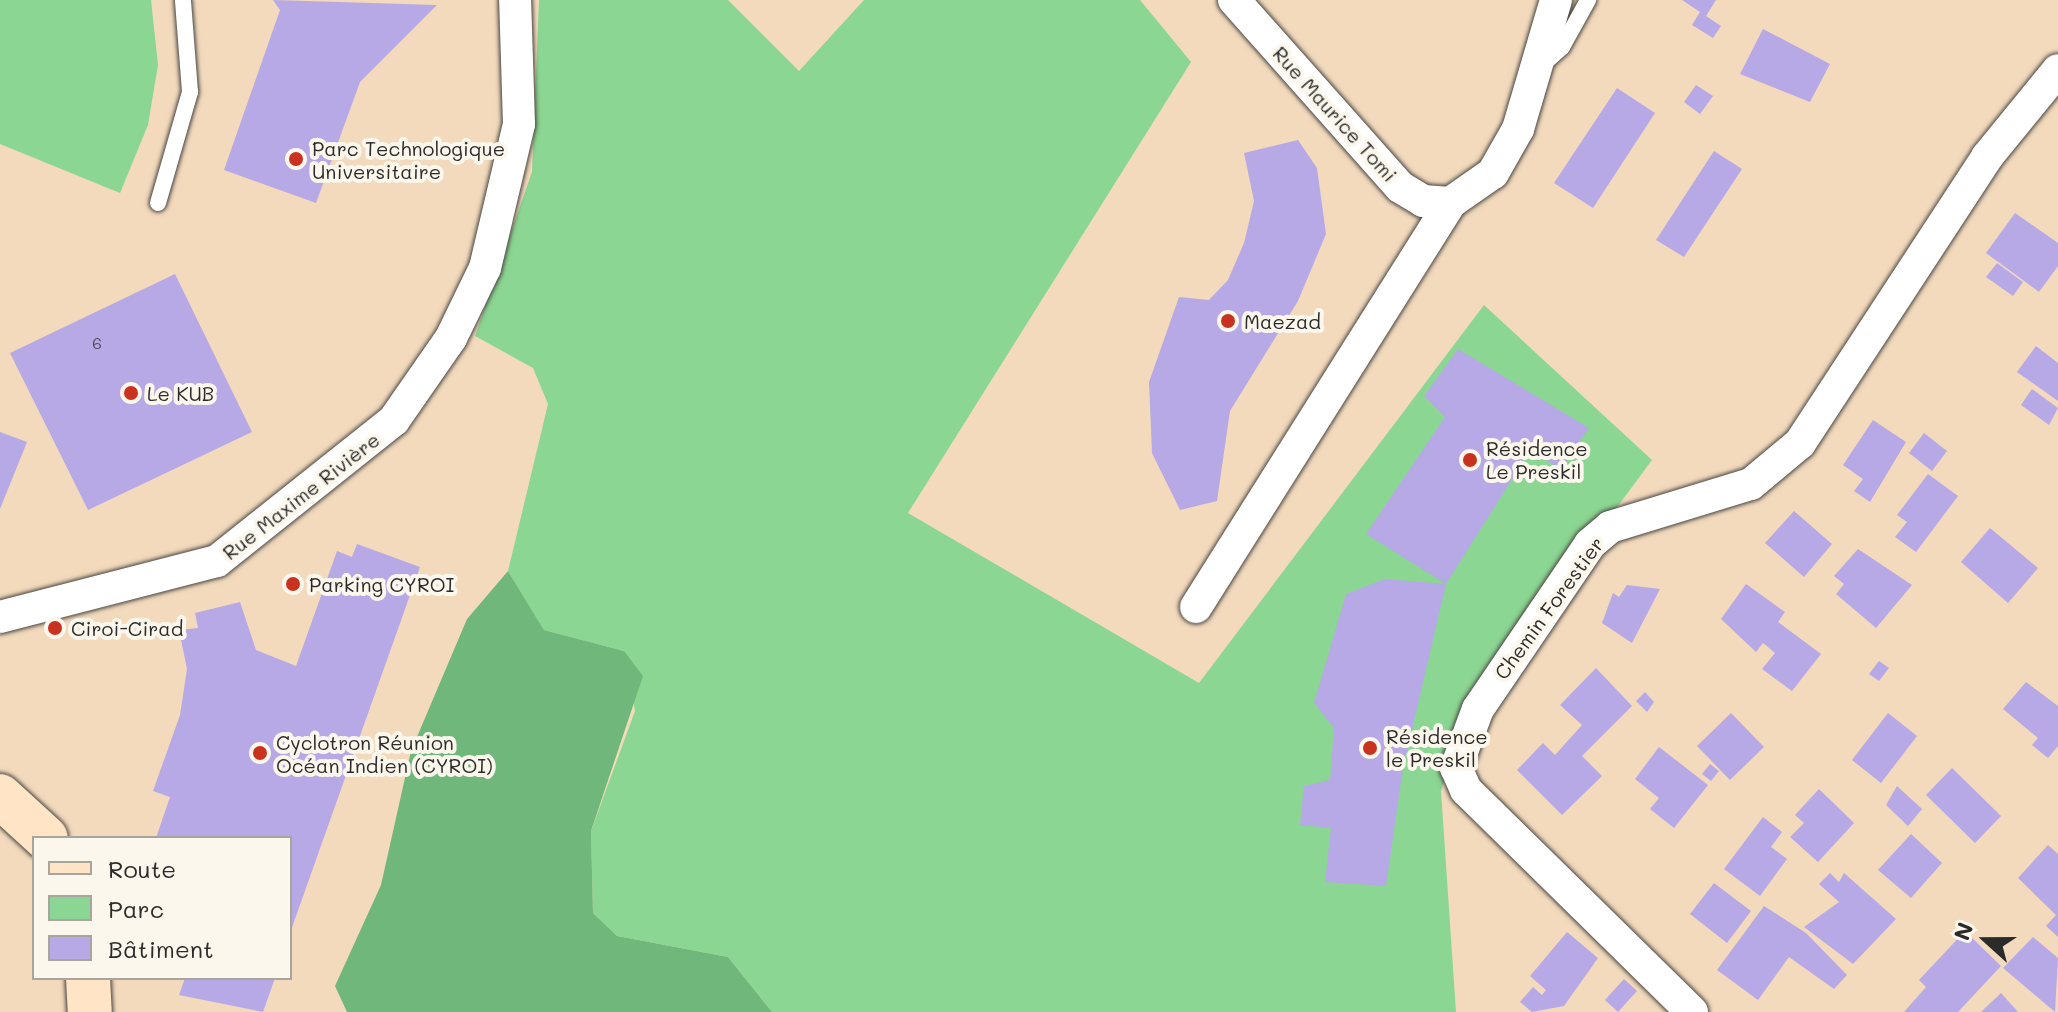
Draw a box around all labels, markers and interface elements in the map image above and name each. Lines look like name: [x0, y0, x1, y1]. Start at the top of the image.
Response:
street label: Rue Maurice Tomi: [1268, 41, 1402, 187]
place label: Parc Technologique Universitaire: [312, 136, 505, 183]
marker: Parc Technologique Universitaire: [287, 150, 305, 168]
place label: Maezad: [1244, 309, 1321, 333]
marker: Maezad: [1219, 312, 1237, 330]
house number: 6: [92, 333, 102, 353]
place label: Le KUB: [147, 381, 214, 405]
marker: Le KUB: [122, 384, 140, 402]
street label: Rue Maxime Rivière: [218, 427, 384, 565]
place label: Résidence Le Preskil: [1486, 436, 1588, 483]
marker: Résidence Le Preskil: [1461, 451, 1479, 469]
street label: Chemin Forestier: [1489, 532, 1609, 684]
place label: Parking CYROI: [309, 572, 454, 596]
marker: Parking CYROI: [284, 575, 302, 593]
place label: Ciroi-Cirad: [71, 616, 183, 640]
marker: Ciroi-Cirad: [46, 619, 64, 637]
place label: Résidence le Preskil: [1386, 724, 1488, 771]
place label: Cyclotron Réunion Océan Indien (CYROI): [276, 730, 493, 777]
marker: Résidence le Preskil: [1361, 739, 1379, 757]
marker: Cyclotron Réunion Océan Indien (CYROI): [251, 744, 269, 762]
legend: [32, 836, 292, 980]
text: Route: [108, 853, 176, 884]
text: Parc: [108, 893, 164, 924]
north arrow: [1946, 900, 2026, 980]
text: N: [1947, 918, 1980, 944]
text: Bâtiment: [108, 933, 214, 964]

